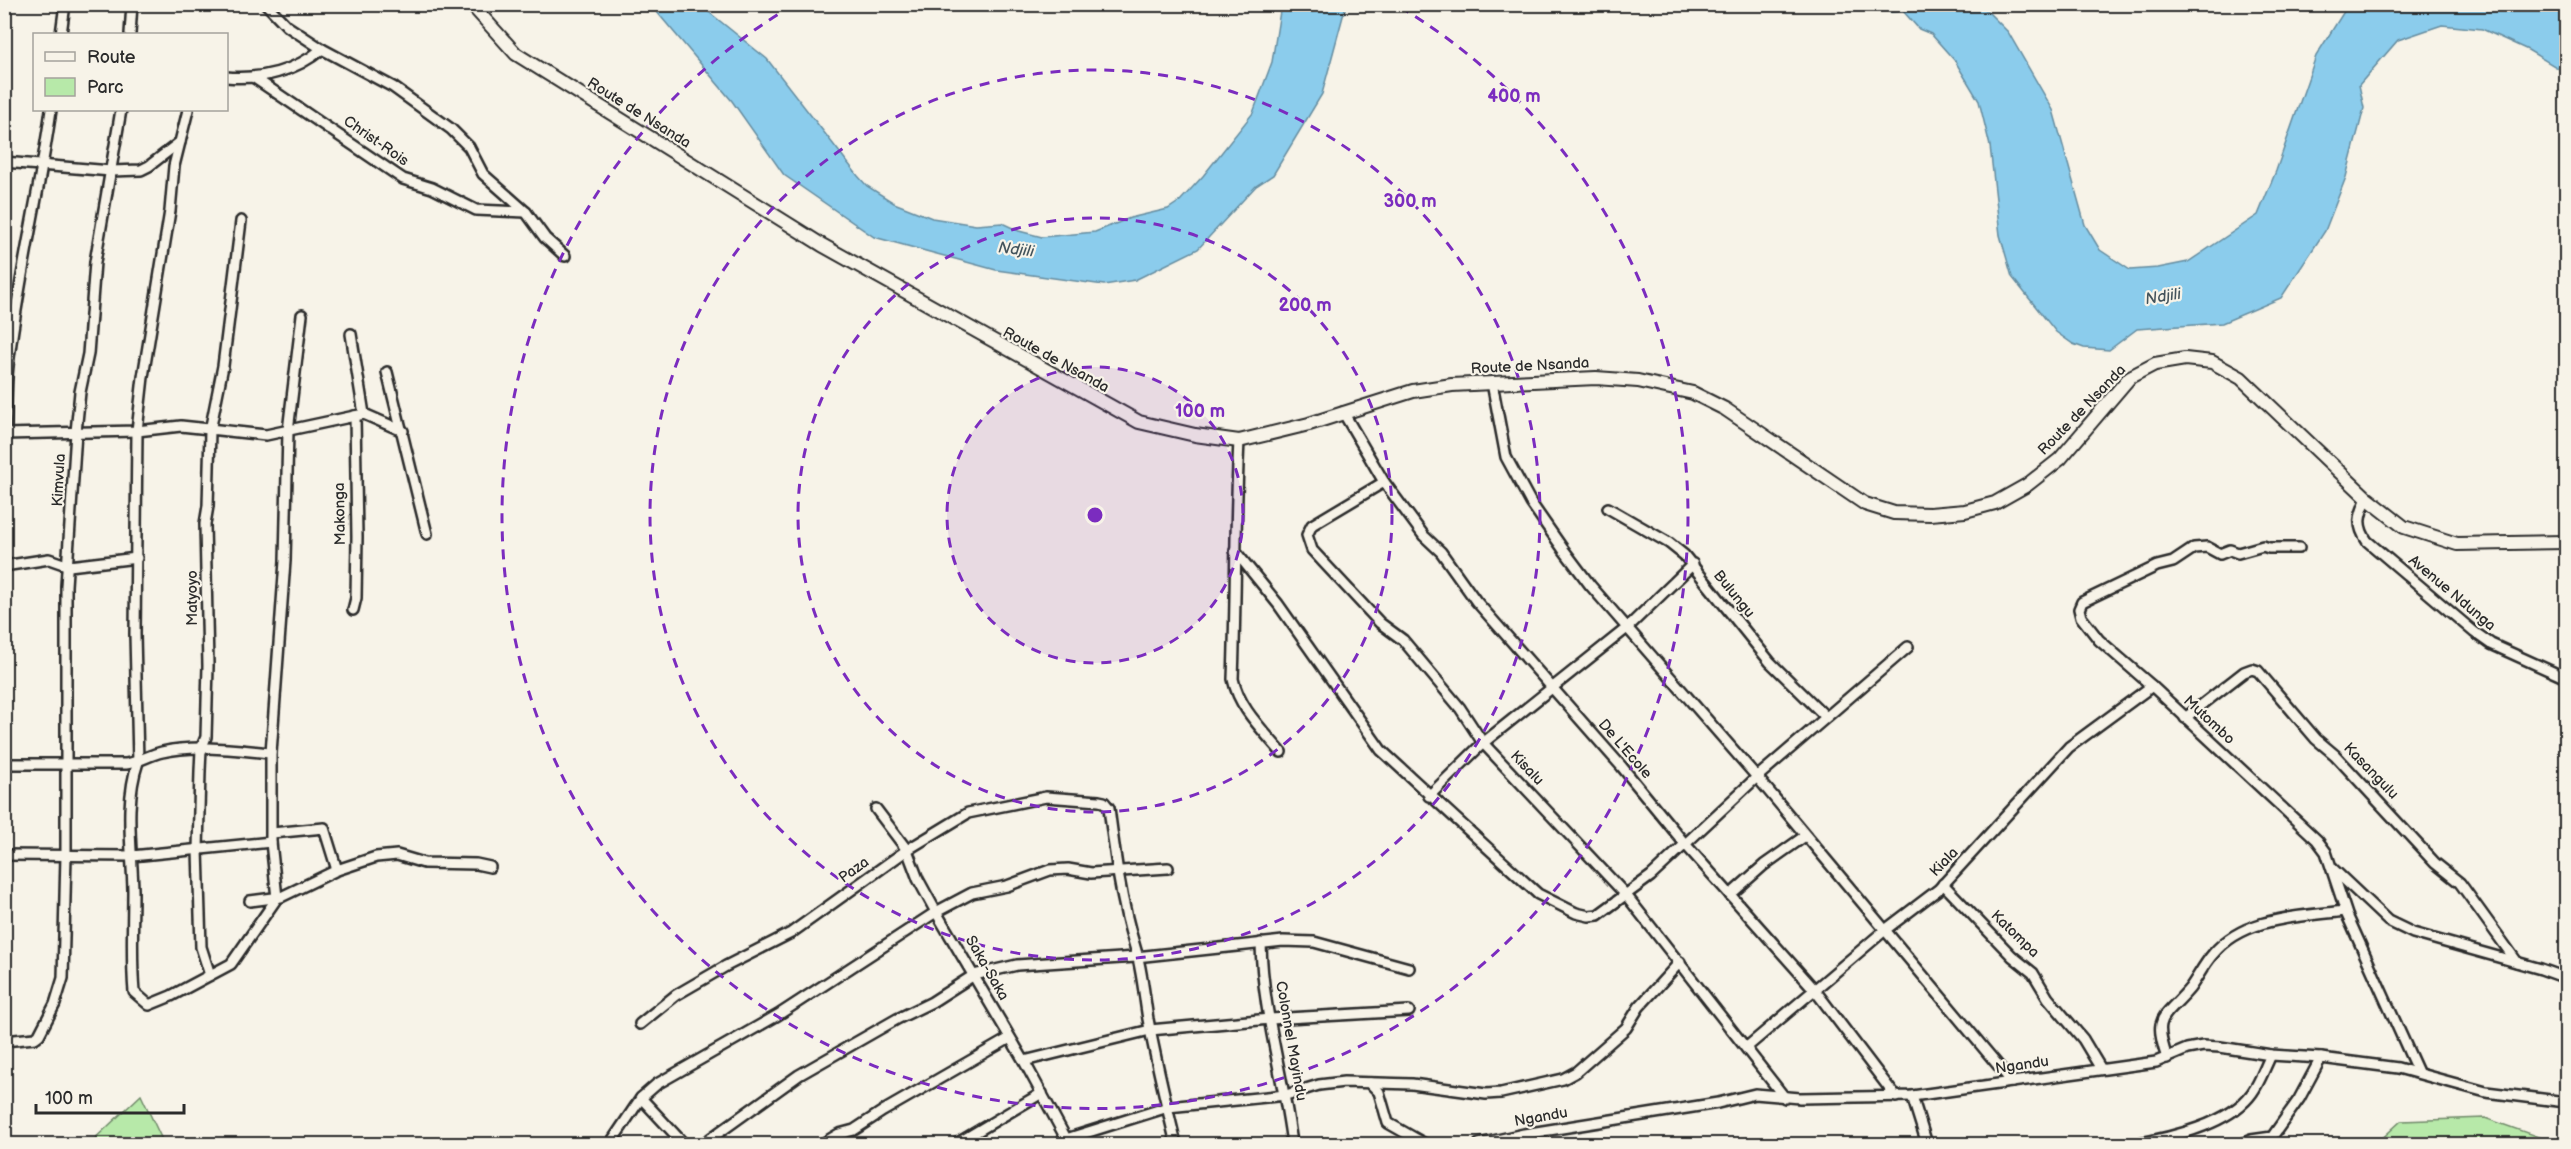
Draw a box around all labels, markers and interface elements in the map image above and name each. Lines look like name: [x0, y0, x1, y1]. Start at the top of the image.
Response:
legend: [33, 33, 228, 111]
text: Route: [87, 47, 136, 68]
street label: Route de Nsanda: [584, 73, 694, 153]
text: Parc: [87, 77, 124, 98]
text: 400 m: [1487, 86, 1541, 107]
street label: Christ-Rois: [340, 112, 413, 171]
text: 300 m: [1383, 191, 1437, 212]
water label: Ndjili: [997, 238, 1036, 262]
water label: Ndjili: [2144, 285, 2184, 309]
text: 200 m: [1278, 295, 1332, 316]
street label: Route de Nsanda: [999, 323, 1113, 397]
street label: Route de Nsanda: [1470, 353, 1590, 379]
street label: Route de Nsanda: [2034, 361, 2130, 459]
text: 100 m: [1175, 401, 1225, 422]
street label: Kimvula: [48, 453, 70, 507]
street label: Makonga: [330, 482, 350, 546]
centre of rings: [1085, 505, 1105, 525]
street label: Avenue Ndunga: [2404, 551, 2500, 635]
street label: Bulungu: [1709, 566, 1759, 622]
street label: Matyoyo: [183, 570, 202, 626]
street label: Mutombo: [2179, 691, 2239, 749]
street label: De L'Ecole: [1594, 715, 1656, 783]
street label: Kasangulu: [2339, 739, 2403, 803]
street label: Kisalu: [1506, 747, 1548, 789]
street label: Kiala: [1926, 843, 1962, 881]
street label: Paza: [835, 853, 873, 887]
street label: Katompa: [1987, 906, 2043, 962]
street label: Saka-Saka: [961, 932, 1013, 1004]
street label: Colonnel Mayindu: [1271, 980, 1311, 1102]
street label: Ngandu: [1994, 1052, 2050, 1078]
scale bar: [36, 1077, 184, 1115]
text: 100 m: [45, 1088, 93, 1109]
street label: Ngandu: [1513, 1103, 1569, 1131]

